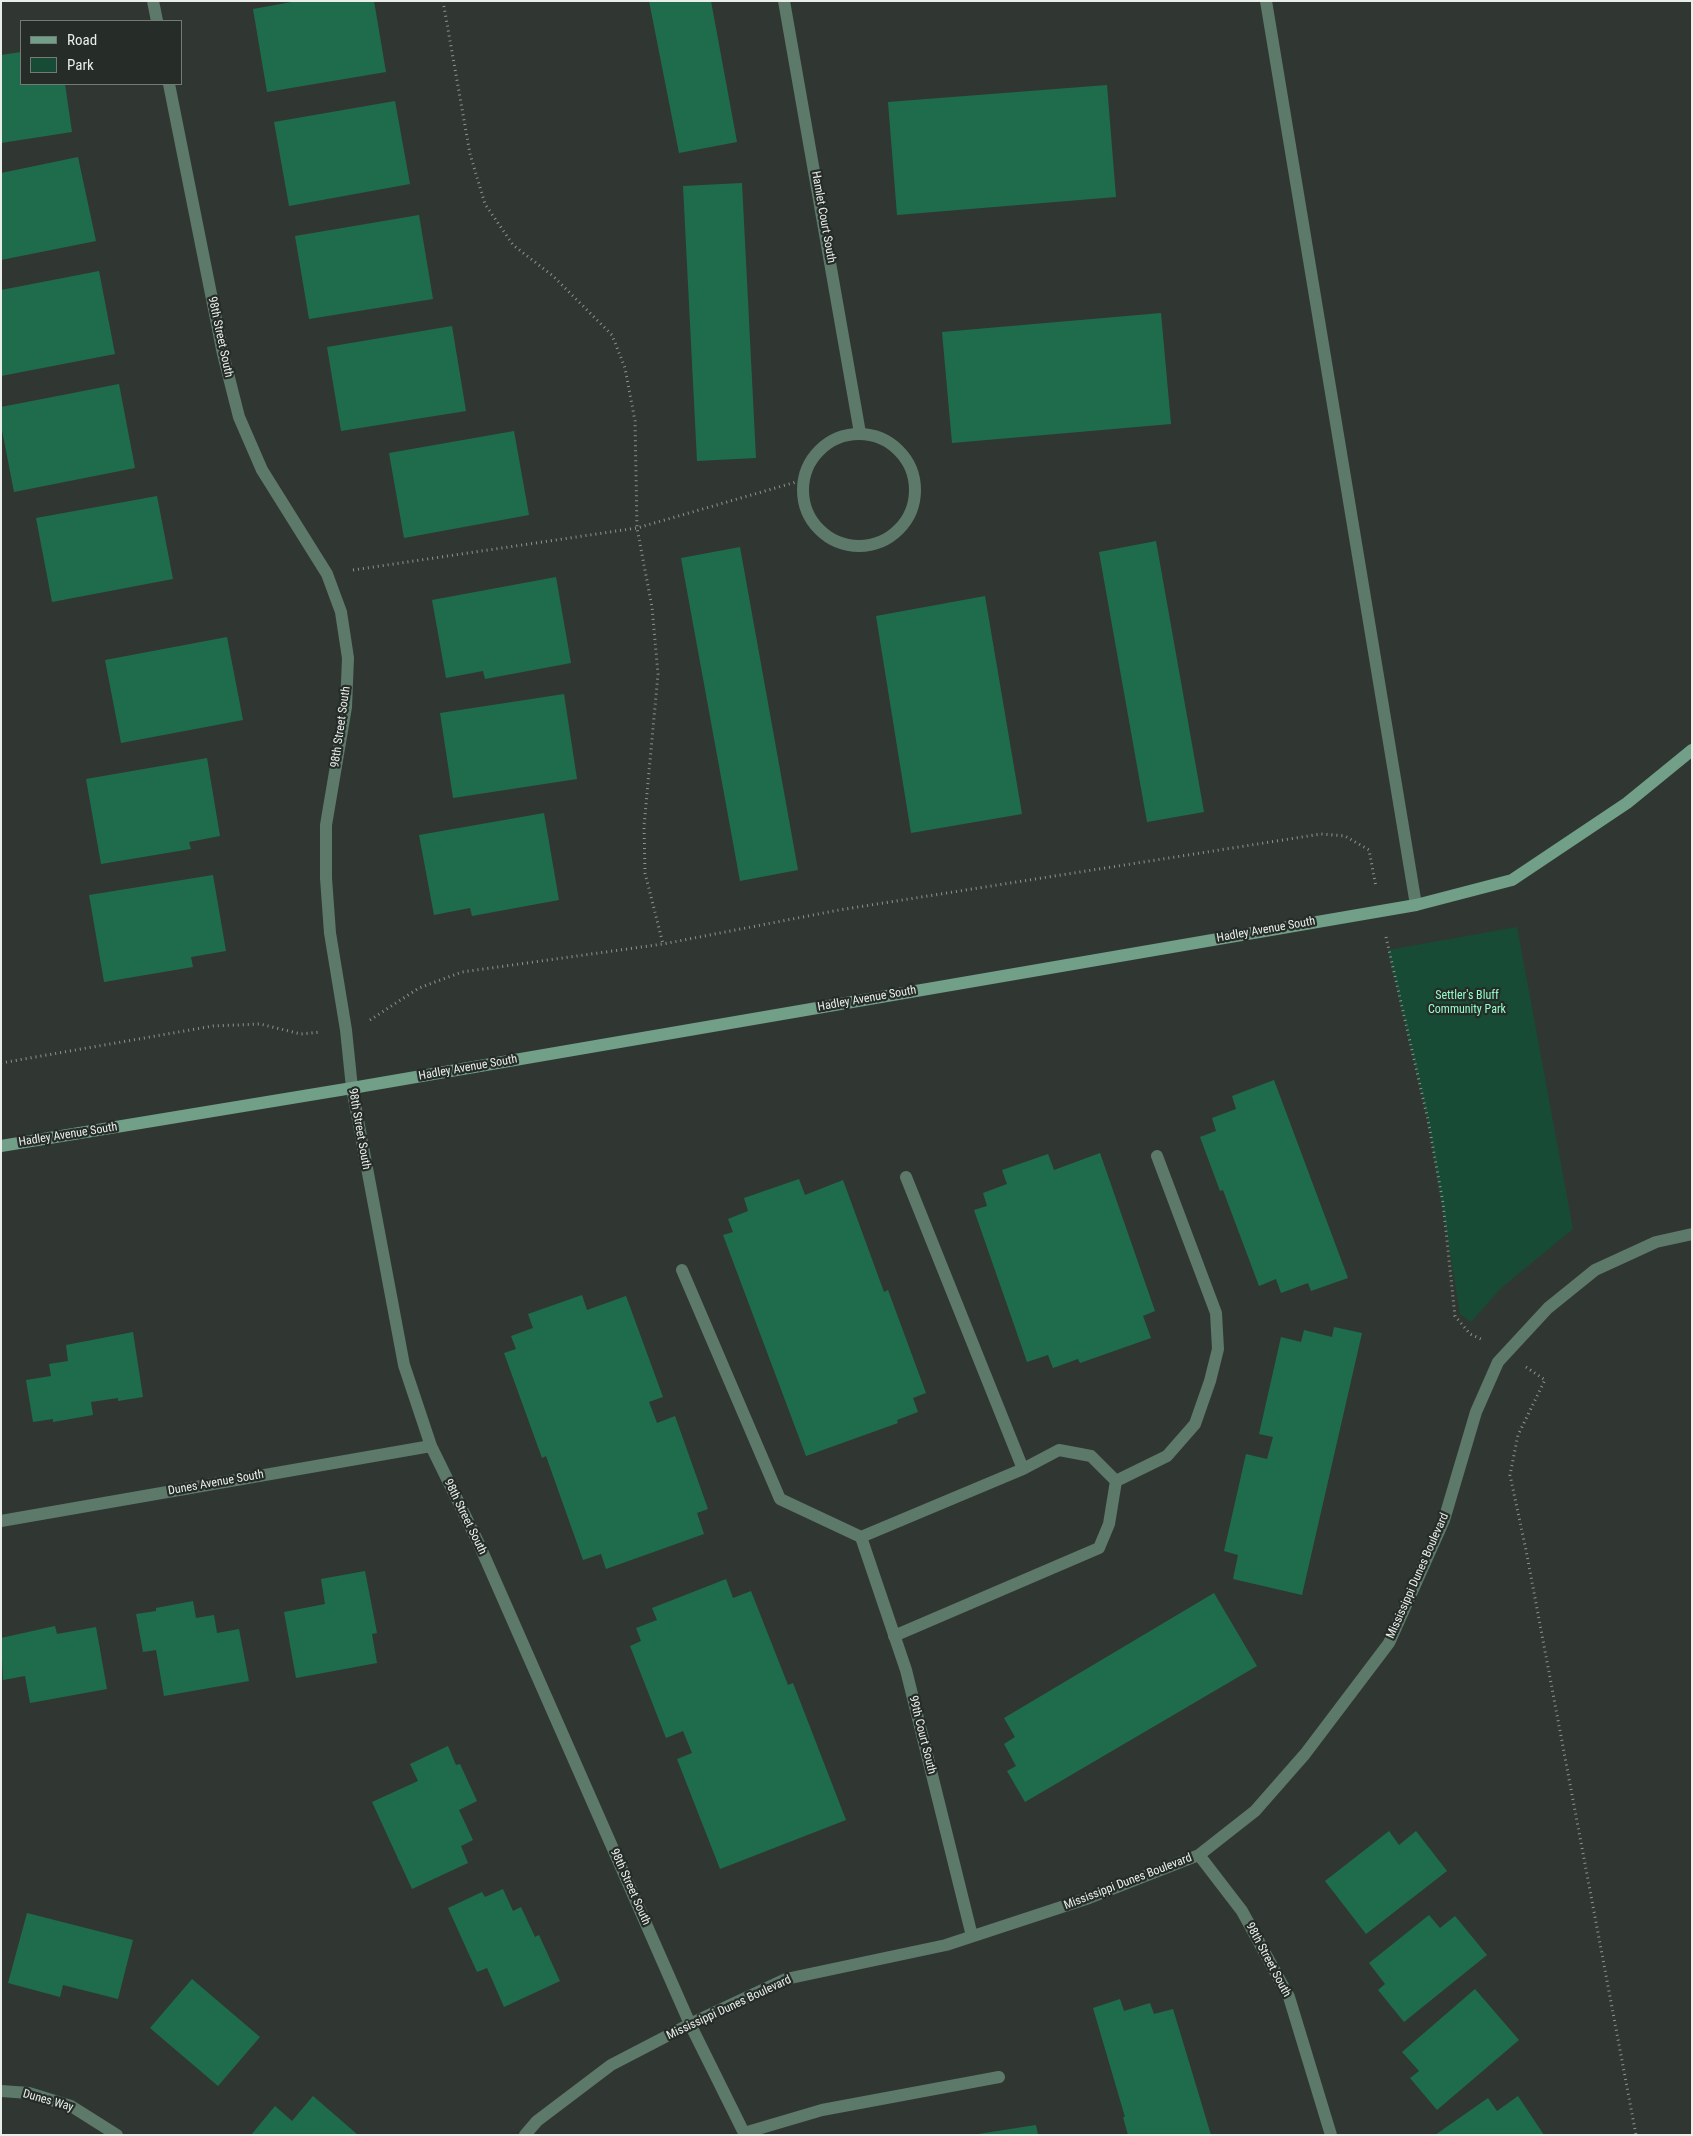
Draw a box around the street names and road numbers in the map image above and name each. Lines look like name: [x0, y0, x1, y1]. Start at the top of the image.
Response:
street label: Hamlet Court South: [808, 170, 838, 264]
street label: 98th Street South: [204, 295, 236, 379]
street label: 98th Street South: [328, 685, 354, 769]
street label: Hadley Avenue South: [1216, 914, 1316, 946]
street label: Hadley Avenue South: [817, 983, 917, 1015]
street label: Hadley Avenue South: [418, 1052, 518, 1084]
street label: 98th Street South: [345, 1087, 373, 1171]
street label: Hadley Avenue South: [18, 1120, 118, 1150]
street label: Dunes Avenue South: [167, 1467, 265, 1499]
street label: 98th Street South: [441, 1477, 489, 1557]
street label: Mississippi Dunes Boulevard: [1384, 1511, 1452, 1641]
street label: 99th Court South: [905, 1694, 939, 1776]
street label: 98th Street South: [607, 1847, 653, 1927]
street label: Mississippi Dunes Boulevard: [1062, 1851, 1194, 1913]
street label: 98th Street South: [1242, 1920, 1294, 2000]
street label: Mississippi Dunes Boulevard: [664, 1973, 794, 2043]
street label: Dunes Way: [21, 2087, 75, 2115]

